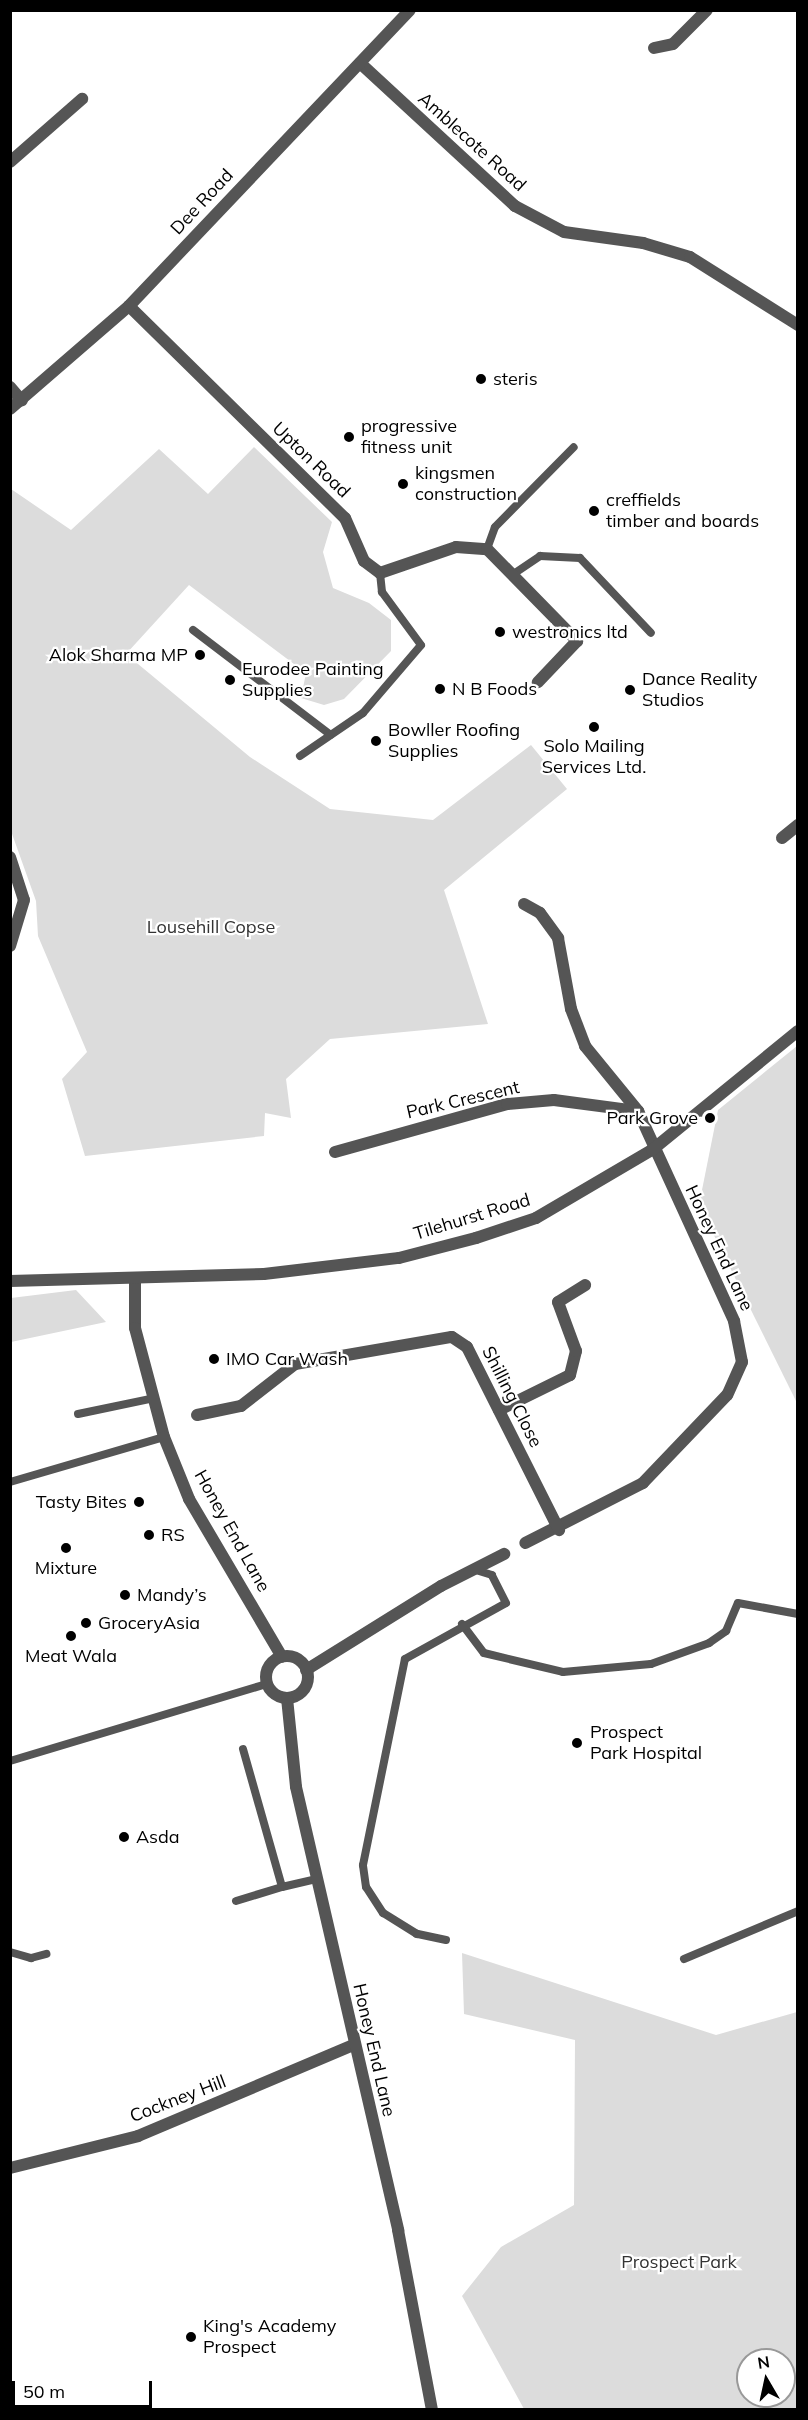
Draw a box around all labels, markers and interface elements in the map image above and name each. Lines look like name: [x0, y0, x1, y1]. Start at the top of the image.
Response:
street label: Amblecote Road: [414, 88, 530, 196]
street label: Dee Road: [166, 165, 238, 239]
place label: steris: [493, 368, 538, 390]
marker: steris: [474, 372, 488, 386]
place label: progressive fitness unit: [361, 416, 457, 458]
street label: Upton Road: [268, 418, 354, 502]
marker: progressive fitness unit: [342, 430, 356, 444]
place label: kingsmen construction: [415, 463, 517, 506]
marker: kingsmen construction: [396, 477, 410, 491]
place label: creffields timber and boards: [606, 490, 759, 532]
marker: creffields timber and boards: [587, 504, 601, 518]
place label: westronics ltd: [512, 621, 628, 643]
marker: westronics ltd: [493, 625, 507, 639]
place label: Alok Sharma MP: [49, 644, 188, 666]
marker: Alok Sharma MP: [193, 648, 207, 662]
place label: Eurodee Painting Supplies: [242, 659, 384, 702]
place label: Dance Reality Studios: [642, 669, 757, 712]
marker: Eurodee Painting Supplies: [223, 673, 237, 687]
place label: N B Foods: [452, 678, 537, 700]
marker: N B Foods: [433, 682, 447, 696]
marker: Dance Reality Studios: [623, 683, 637, 697]
place label: Bowller Roofing Supplies: [388, 720, 520, 762]
marker: Solo Mailing Services Ltd.: [587, 720, 601, 734]
marker: Bowller Roofing Supplies: [369, 734, 383, 748]
place label: Solo Mailing Services Ltd.: [542, 736, 646, 778]
park label: Lousehill Copse: [147, 916, 275, 938]
street label: Park Crescent: [404, 1076, 522, 1124]
place label: Park Grove: [606, 1107, 698, 1129]
marker: Park Grove: [703, 1111, 717, 1125]
street label: Honey End Lane: [680, 1182, 758, 1314]
street label: Tilehurst Road: [411, 1189, 533, 1245]
street label: Shilling Close: [477, 1343, 547, 1451]
place label: IMO Car Wash: [226, 1348, 348, 1370]
marker: IMO Car Wash: [207, 1352, 221, 1366]
street label: Honey End Lane: [190, 1466, 274, 1596]
place label: Tasty Bites: [36, 1491, 127, 1513]
marker: Tasty Bites: [132, 1495, 146, 1509]
place label: RS: [161, 1524, 185, 1546]
marker: RS: [142, 1528, 156, 1542]
marker: Mixture: [59, 1541, 73, 1555]
place label: Mixture: [35, 1557, 97, 1579]
place label: Mandy’s: [137, 1584, 207, 1606]
marker: Mandy’s: [118, 1588, 132, 1602]
place label: GroceryAsia: [98, 1612, 200, 1634]
marker: GroceryAsia: [79, 1616, 93, 1630]
marker: Meat Wala: [64, 1629, 78, 1643]
place label: Meat Wala: [25, 1645, 117, 1667]
place label: Prospect Park Hospital: [590, 1722, 702, 1764]
marker: Prospect Park Hospital: [568, 1734, 586, 1752]
place label: Asda: [136, 1826, 180, 1848]
marker: Asda: [117, 1830, 131, 1844]
street label: Honey End Lane: [348, 1981, 400, 2119]
street label: Cockney Hill: [127, 2071, 229, 2127]
park label: Prospect Park: [621, 2251, 737, 2273]
place label: King's Academy Prospect: [203, 2316, 336, 2358]
marker: King's Academy Prospect: [184, 2330, 198, 2344]
north arrow: [736, 2348, 796, 2408]
text: N: [756, 2351, 771, 2373]
scale bar: [15, 2369, 154, 2407]
text: 50 m: [23, 2380, 65, 2403]

